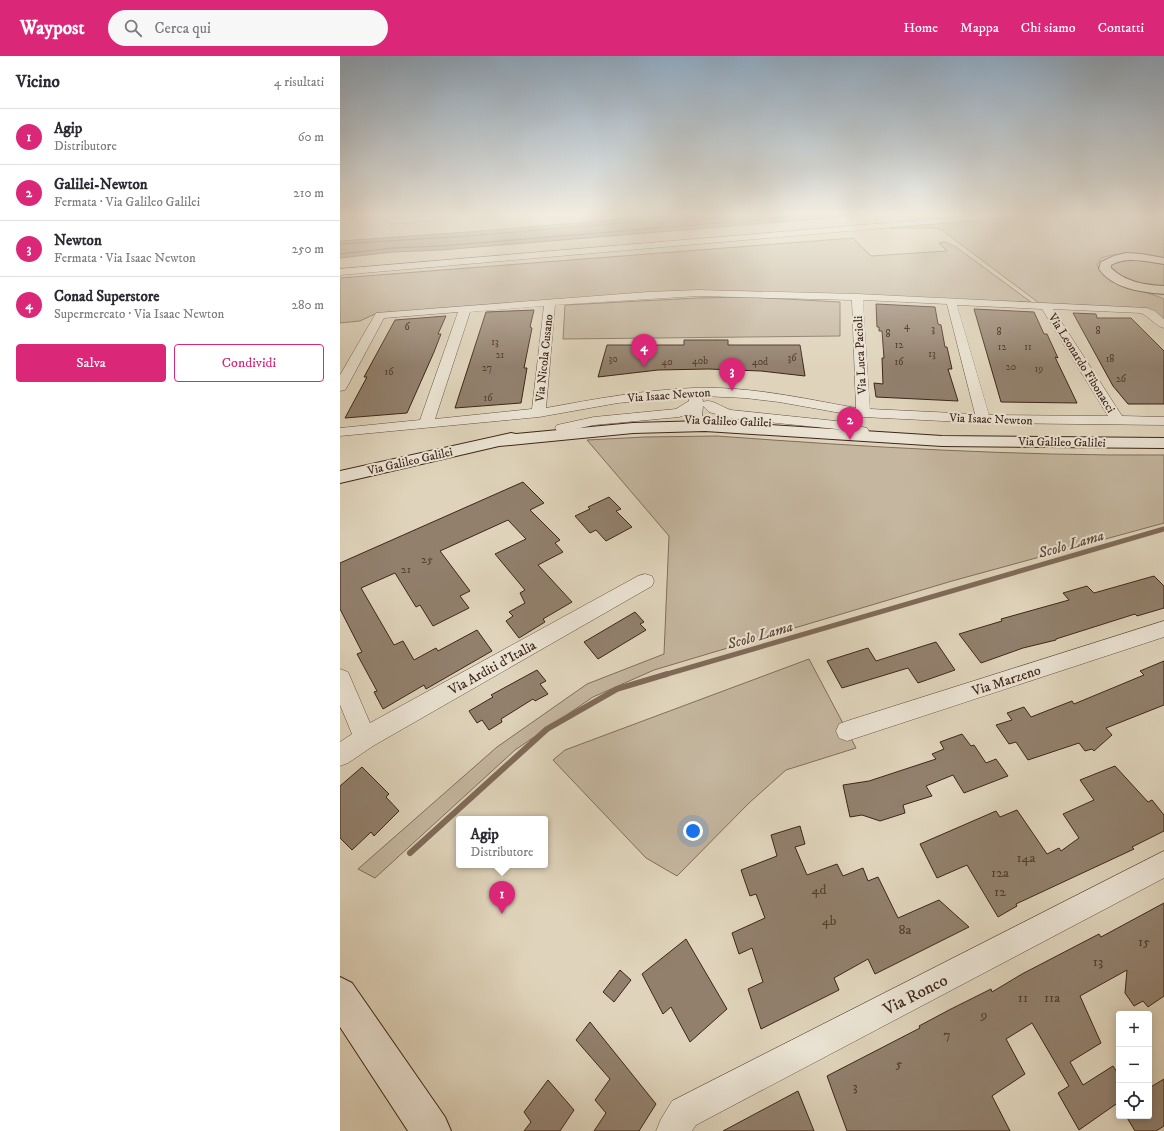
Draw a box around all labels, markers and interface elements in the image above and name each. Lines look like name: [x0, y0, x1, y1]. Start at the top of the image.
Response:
search box: [108, 10, 388, 46]
text: Waypost: [20, 17, 84, 40]
icon: search: [122, 17, 144, 39]
text: Cerca qui: [154, 19, 211, 38]
text: Home: [903, 19, 938, 37]
text: Mappa: [960, 19, 999, 37]
text: Chi siamo: [1021, 19, 1076, 37]
text: Contatti: [1098, 19, 1144, 37]
text: Vicino: [16, 71, 60, 93]
text: 4 risultati: [274, 74, 324, 90]
text: Agip: [54, 119, 82, 138]
text: 1: [27, 129, 31, 145]
text: 60 m: [298, 129, 324, 145]
text: Distributore: [54, 138, 117, 154]
text: Galilei-Newton: [54, 175, 148, 194]
text: 2: [26, 185, 32, 201]
text: 210 m: [293, 185, 324, 201]
text: Fermata · Via Galileo Galilei: [54, 194, 200, 210]
text: Newton: [54, 231, 102, 250]
text: 3: [27, 241, 31, 257]
text: 250 m: [292, 241, 324, 257]
text: Fermata · Via Isaac Newton: [54, 250, 196, 266]
text: Conad Superstore: [54, 287, 159, 306]
text: 4: [25, 297, 33, 313]
text: 280 m: [292, 297, 324, 313]
text: Supermercato · Via Isaac Newton: [54, 306, 224, 322]
street label: Via Leonardo Fibonacci: [1044, 310, 1118, 416]
street label: Via Nicola Cusano: [532, 313, 557, 404]
street label: Via Luca Pacioli: [851, 315, 870, 395]
house number: 4: [904, 320, 910, 332]
house number: 6: [404, 321, 410, 333]
house number: 3: [931, 323, 935, 335]
house number: 8: [1095, 325, 1101, 337]
house number: 8: [996, 326, 1002, 338]
house number: 8: [885, 328, 891, 340]
pin: 4: [631, 334, 657, 367]
house number: 13: [491, 336, 499, 348]
house number: 12: [895, 339, 903, 351]
house number: 12: [998, 341, 1006, 353]
house number: 11: [1024, 341, 1032, 353]
button: Salva: [16, 344, 166, 382]
button: Condividi: [174, 344, 324, 382]
house number: 13: [928, 348, 936, 360]
house number: 21: [496, 349, 505, 361]
house number: 36: [788, 352, 797, 364]
house number: 30: [608, 353, 618, 365]
house number: 18: [1106, 353, 1114, 365]
house number: 40b: [692, 355, 708, 367]
house number: 40: [661, 356, 673, 368]
house number: 40d: [752, 356, 768, 368]
house number: 16: [895, 356, 904, 368]
pin: 3: [719, 358, 745, 391]
house number: 20: [1006, 361, 1016, 373]
house number: 27: [482, 362, 492, 374]
house number: 19: [1035, 363, 1043, 375]
house number: 16: [385, 366, 394, 378]
house number: 26: [1116, 373, 1127, 385]
street label: Via Isaac Newton: [626, 385, 712, 406]
house number: 16: [484, 392, 493, 404]
pin: 2: [837, 407, 863, 440]
street label: Via Isaac Newton: [948, 411, 1034, 428]
street label: Via Galileo Galilei: [683, 412, 772, 431]
street label: Via Galileo Galilei: [1017, 434, 1106, 451]
street label: Via Galileo Galilei: [365, 444, 454, 479]
water label: Scolo Lama: [1035, 526, 1106, 563]
house number: 25: [421, 552, 433, 567]
house number: 21: [401, 562, 411, 577]
water label: Scolo Lama: [724, 617, 795, 654]
street label: Via Arditi d'Italia: [445, 636, 539, 700]
street label: Via Marzeno: [969, 661, 1043, 701]
popup: [456, 816, 548, 868]
your location: [683, 821, 703, 841]
text: Agip: [471, 825, 499, 844]
text: Distributore: [471, 844, 533, 860]
house number: 14a: [1016, 849, 1036, 867]
house number: 12a: [991, 864, 1009, 882]
pin: 1: [489, 881, 515, 914]
house number: 4d: [811, 881, 827, 899]
house number: 12: [994, 883, 1006, 901]
house number: 4b: [822, 912, 837, 930]
house number: 8a: [899, 921, 912, 939]
house number: 15: [1138, 933, 1150, 951]
house number: 13: [1093, 953, 1103, 971]
street label: Via Ronco: [878, 969, 952, 1021]
house number: 11: [1018, 989, 1028, 1007]
house number: 11a: [1044, 989, 1060, 1007]
house number: 9: [980, 1006, 988, 1024]
map controls: [1116, 1011, 1152, 1119]
button: +: [1116, 1011, 1152, 1047]
house number: 7: [943, 1026, 951, 1044]
button: −: [1116, 1047, 1152, 1083]
house number: 5: [896, 1055, 903, 1073]
house number: 3: [852, 1078, 858, 1096]
button: locate: [1116, 1083, 1152, 1119]

